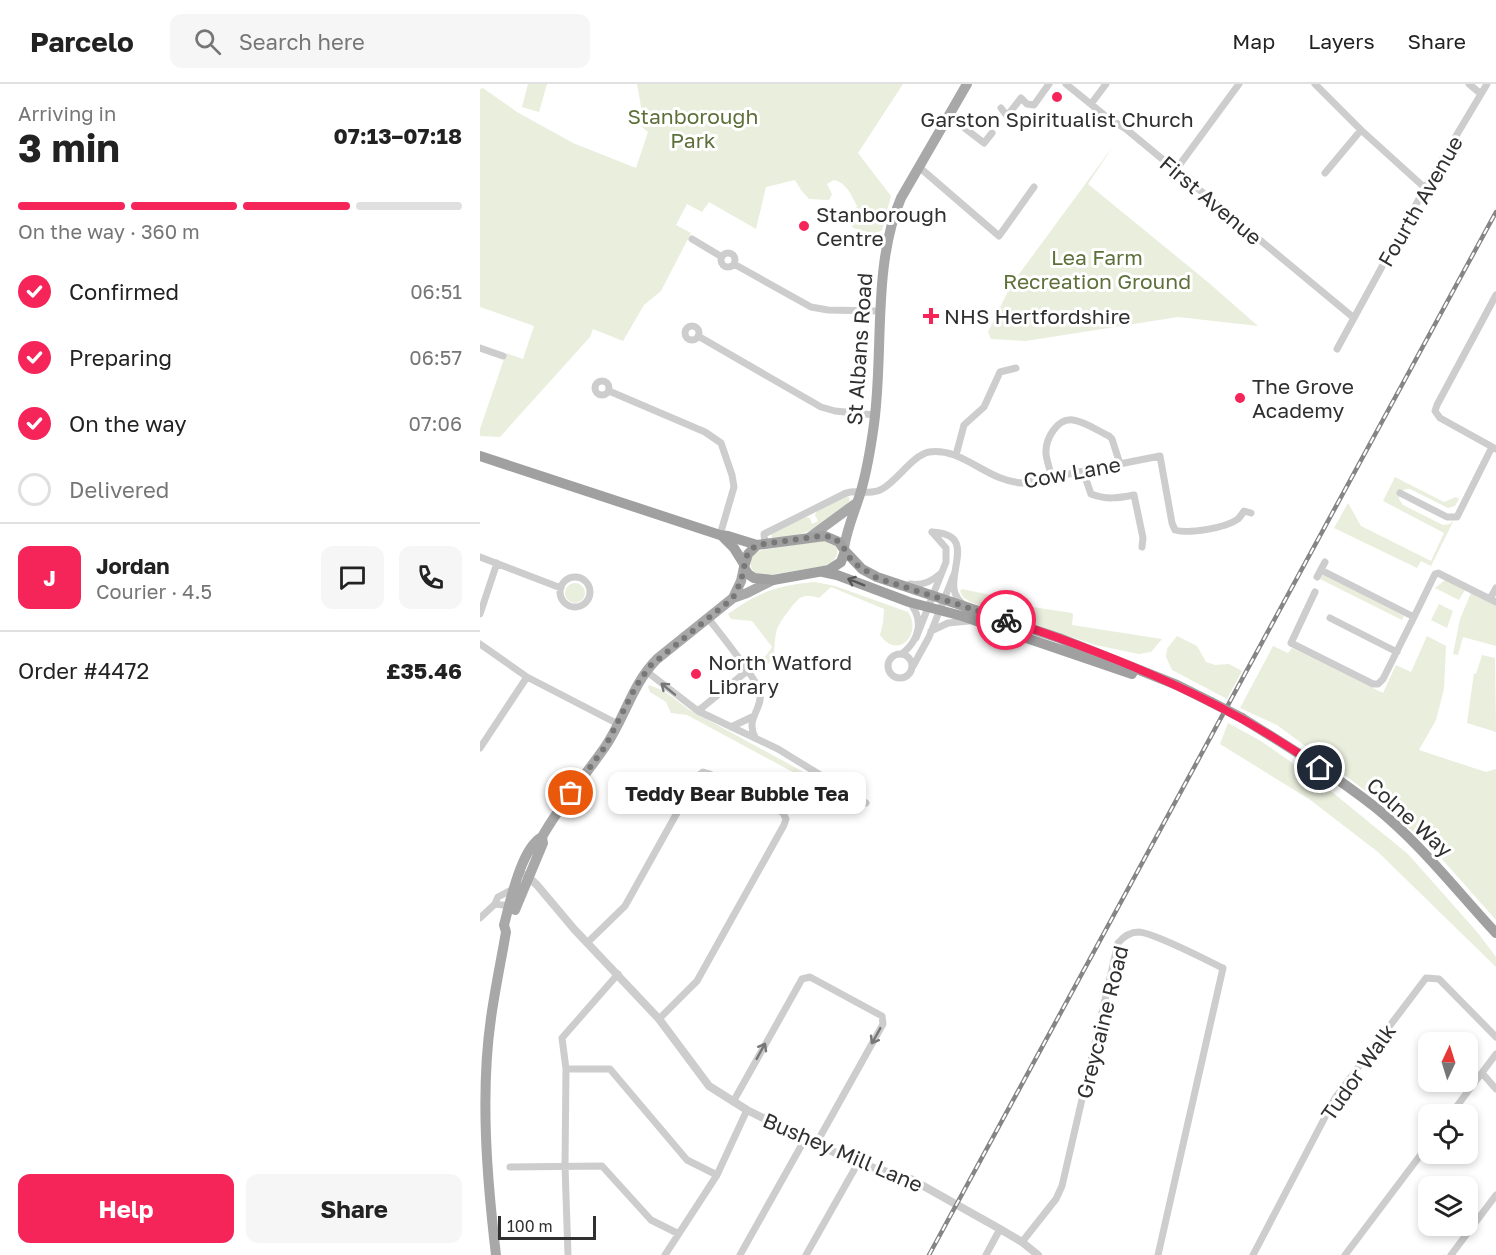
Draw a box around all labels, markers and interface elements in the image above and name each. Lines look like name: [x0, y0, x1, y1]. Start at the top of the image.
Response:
search box: [170, 14, 590, 68]
text: Parcelo: [30, 25, 134, 58]
icon: search: [191, 25, 224, 58]
text: Search here: [239, 28, 365, 55]
text: Map: [1232, 28, 1275, 54]
text: Layers: [1308, 28, 1375, 54]
text: Share: [1408, 28, 1466, 54]
marker: Garston Spiritualist Church: [1050, 90, 1064, 104]
text: Arriving in: [18, 101, 116, 125]
park label: Stanborough Park: [628, 103, 758, 153]
place label: Garston Spiritualist Church: [920, 106, 1194, 132]
text: 07:13–07:18: [334, 122, 462, 149]
text: 3 min: [18, 124, 120, 171]
street label: Fourth Avenue: [1372, 131, 1468, 271]
street label: First Avenue: [1155, 150, 1267, 250]
place label: Stanborough Centre: [816, 201, 947, 251]
text: On the way · 360 m: [18, 219, 200, 243]
marker: Stanborough Centre: [797, 219, 811, 233]
park label: Lea Farm Recreation Ground: [1003, 244, 1191, 294]
street label: St Albans Road: [841, 272, 877, 426]
icon: check: [18, 275, 51, 308]
text: Confirmed: [69, 278, 179, 305]
text: 06:51: [410, 279, 462, 303]
place label: NHS Hertfordshire: [944, 303, 1131, 329]
marker: NHS Hertfordshire: [922, 307, 940, 325]
icon: check: [18, 341, 51, 374]
text: Preparing: [69, 344, 172, 371]
text: 06:57: [409, 345, 462, 369]
place label: The Grove Academy: [1252, 373, 1354, 423]
marker: The Grove Academy: [1233, 391, 1247, 405]
icon: check: [18, 407, 51, 440]
text: On the way: [69, 410, 187, 437]
text: 07:06: [409, 411, 462, 435]
street label: Cow Lane: [1021, 451, 1123, 493]
text: Delivered: [69, 476, 169, 503]
button: chat: [321, 546, 384, 609]
button: phone: [399, 546, 462, 609]
text: Jordan: [96, 552, 170, 579]
text: J: [43, 564, 56, 591]
one-way arrow: [847, 576, 865, 587]
text: Courier · 4.5: [96, 579, 212, 603]
courier: [976, 590, 1036, 650]
icon: bike: [990, 604, 1023, 637]
place label: North Watford Library: [708, 649, 852, 699]
text: Order #4472: [18, 657, 149, 684]
text: £35.46: [386, 657, 462, 684]
marker: North Watford Library: [689, 667, 703, 681]
one-way arrow: [660, 683, 676, 696]
pin: [1294, 742, 1345, 793]
icon: home: [1303, 751, 1336, 784]
pin: [545, 767, 596, 818]
callout: Teddy Bear Bubble Tea: [607, 772, 865, 814]
street label: Colne Way: [1362, 772, 1458, 862]
icon: bag: [554, 776, 587, 809]
text: Teddy Bear Bubble Tea: [625, 781, 849, 805]
street label: Greycaine Road: [1070, 943, 1134, 1101]
street label: Tudor Walk: [1315, 1018, 1401, 1126]
one-way arrow: [870, 1027, 882, 1044]
north arrow: [1418, 1032, 1478, 1092]
map controls: [1418, 1032, 1478, 1236]
one-way arrow: [756, 1043, 768, 1060]
button: locate: [1418, 1104, 1478, 1164]
street label: Bushey Mill Lane: [759, 1107, 927, 1197]
button: Help: [18, 1174, 234, 1243]
button: Share: [246, 1174, 462, 1243]
button: layers: [1418, 1176, 1478, 1236]
scale bar: [498, 1213, 596, 1240]
text: 100 m: [507, 1216, 553, 1236]

